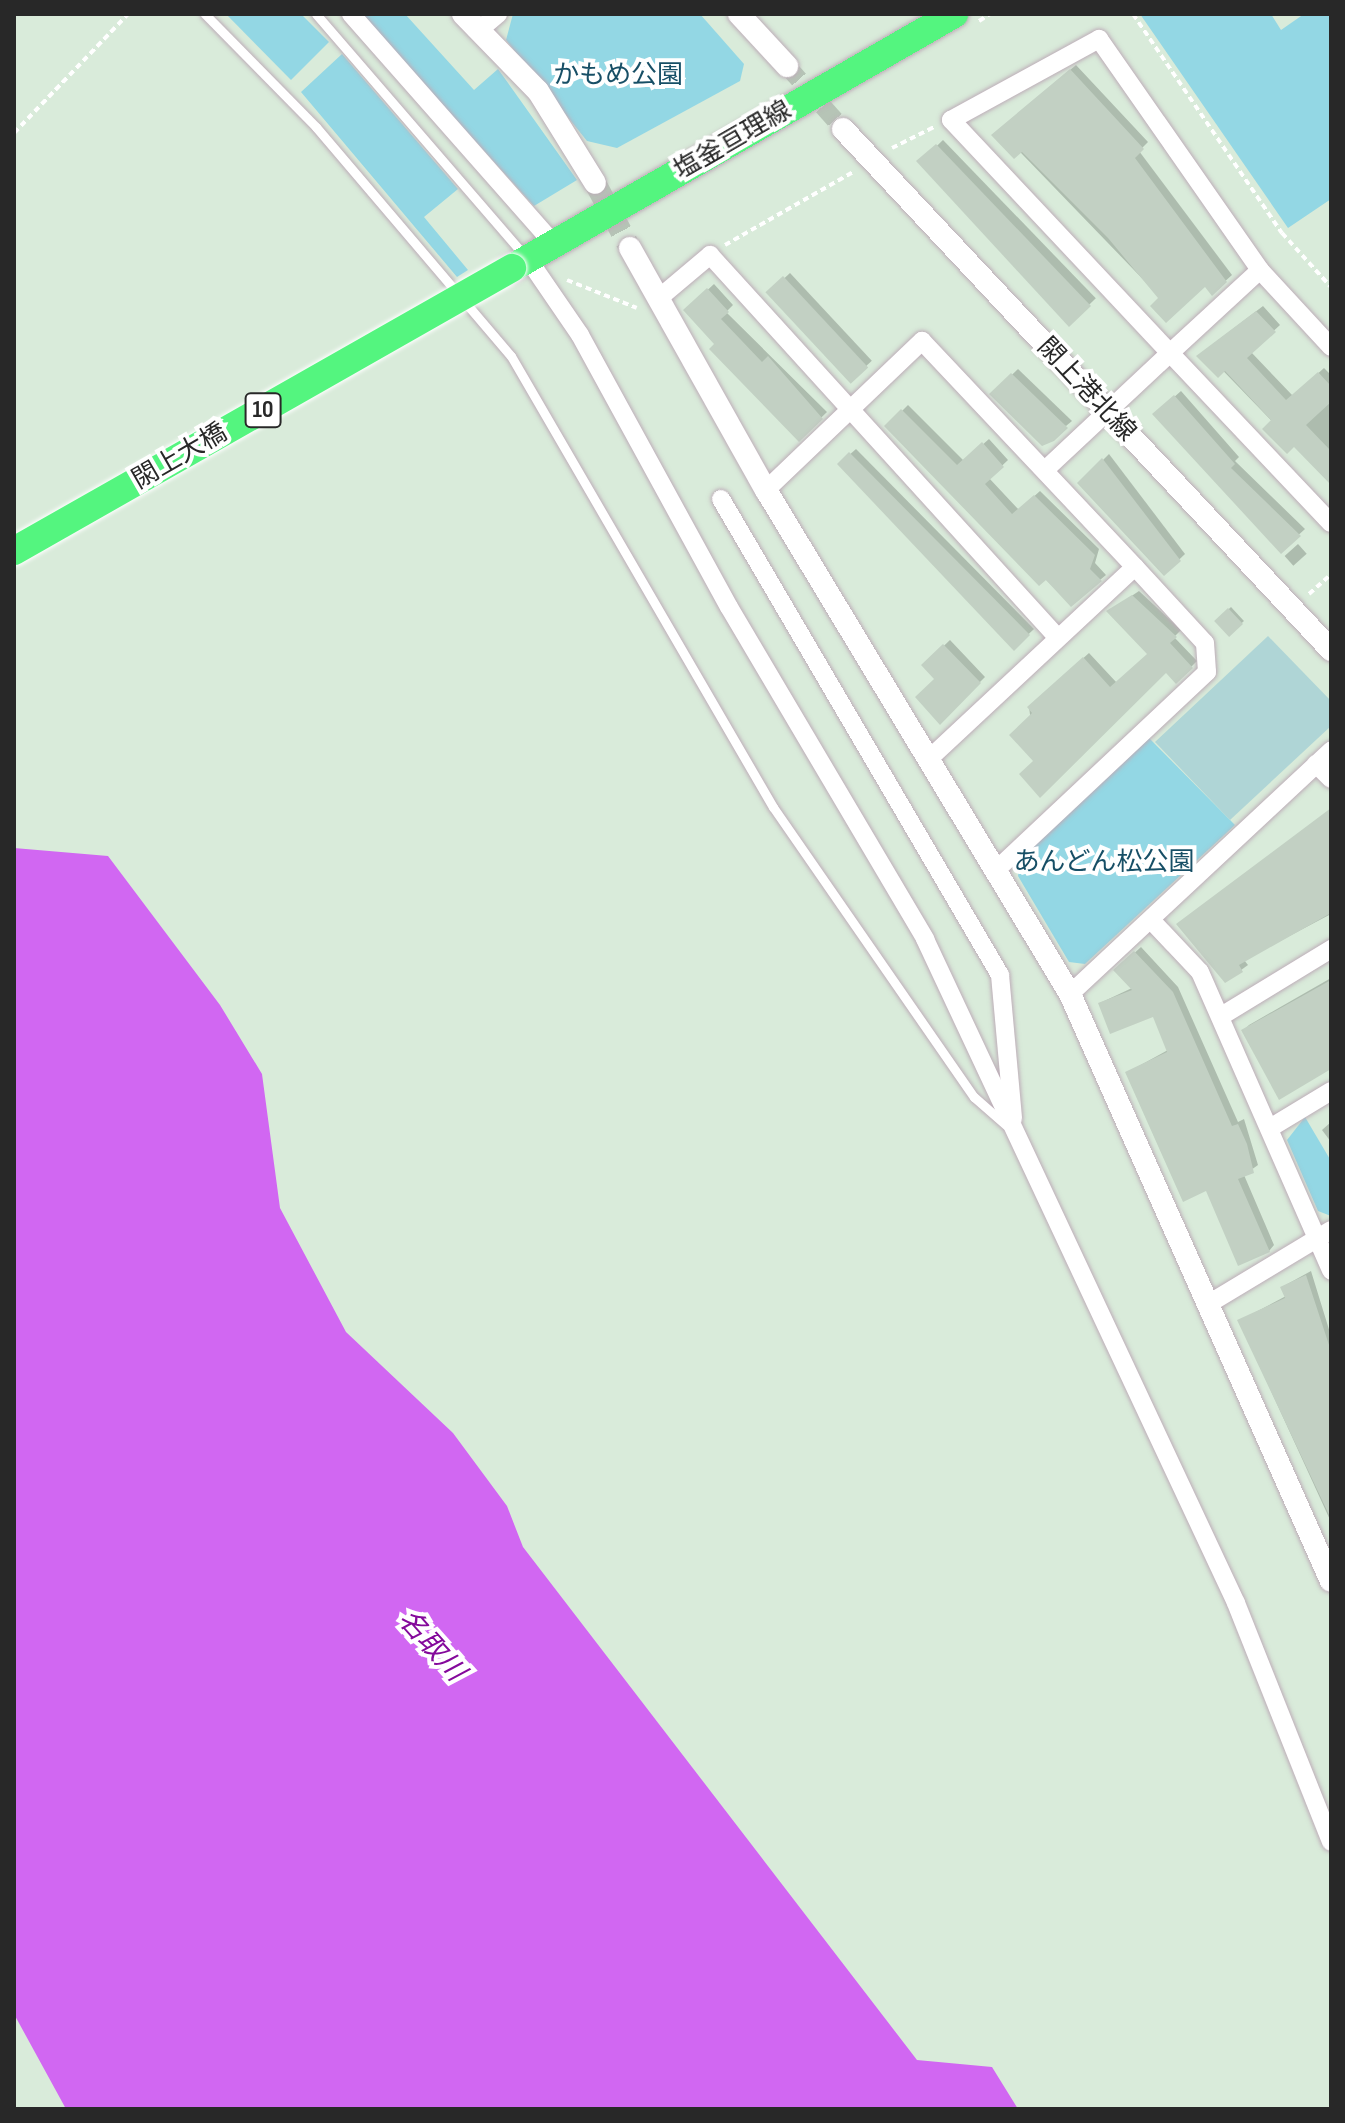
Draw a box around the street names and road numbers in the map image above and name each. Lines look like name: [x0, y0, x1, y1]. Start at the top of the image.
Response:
street label: 塩釜亘理線: [669, 95, 797, 187]
street label: 閖上港北線: [1030, 332, 1142, 448]
road number: 10: [243, 390, 283, 430]
street label: 閖上大橋: [127, 417, 233, 497]

